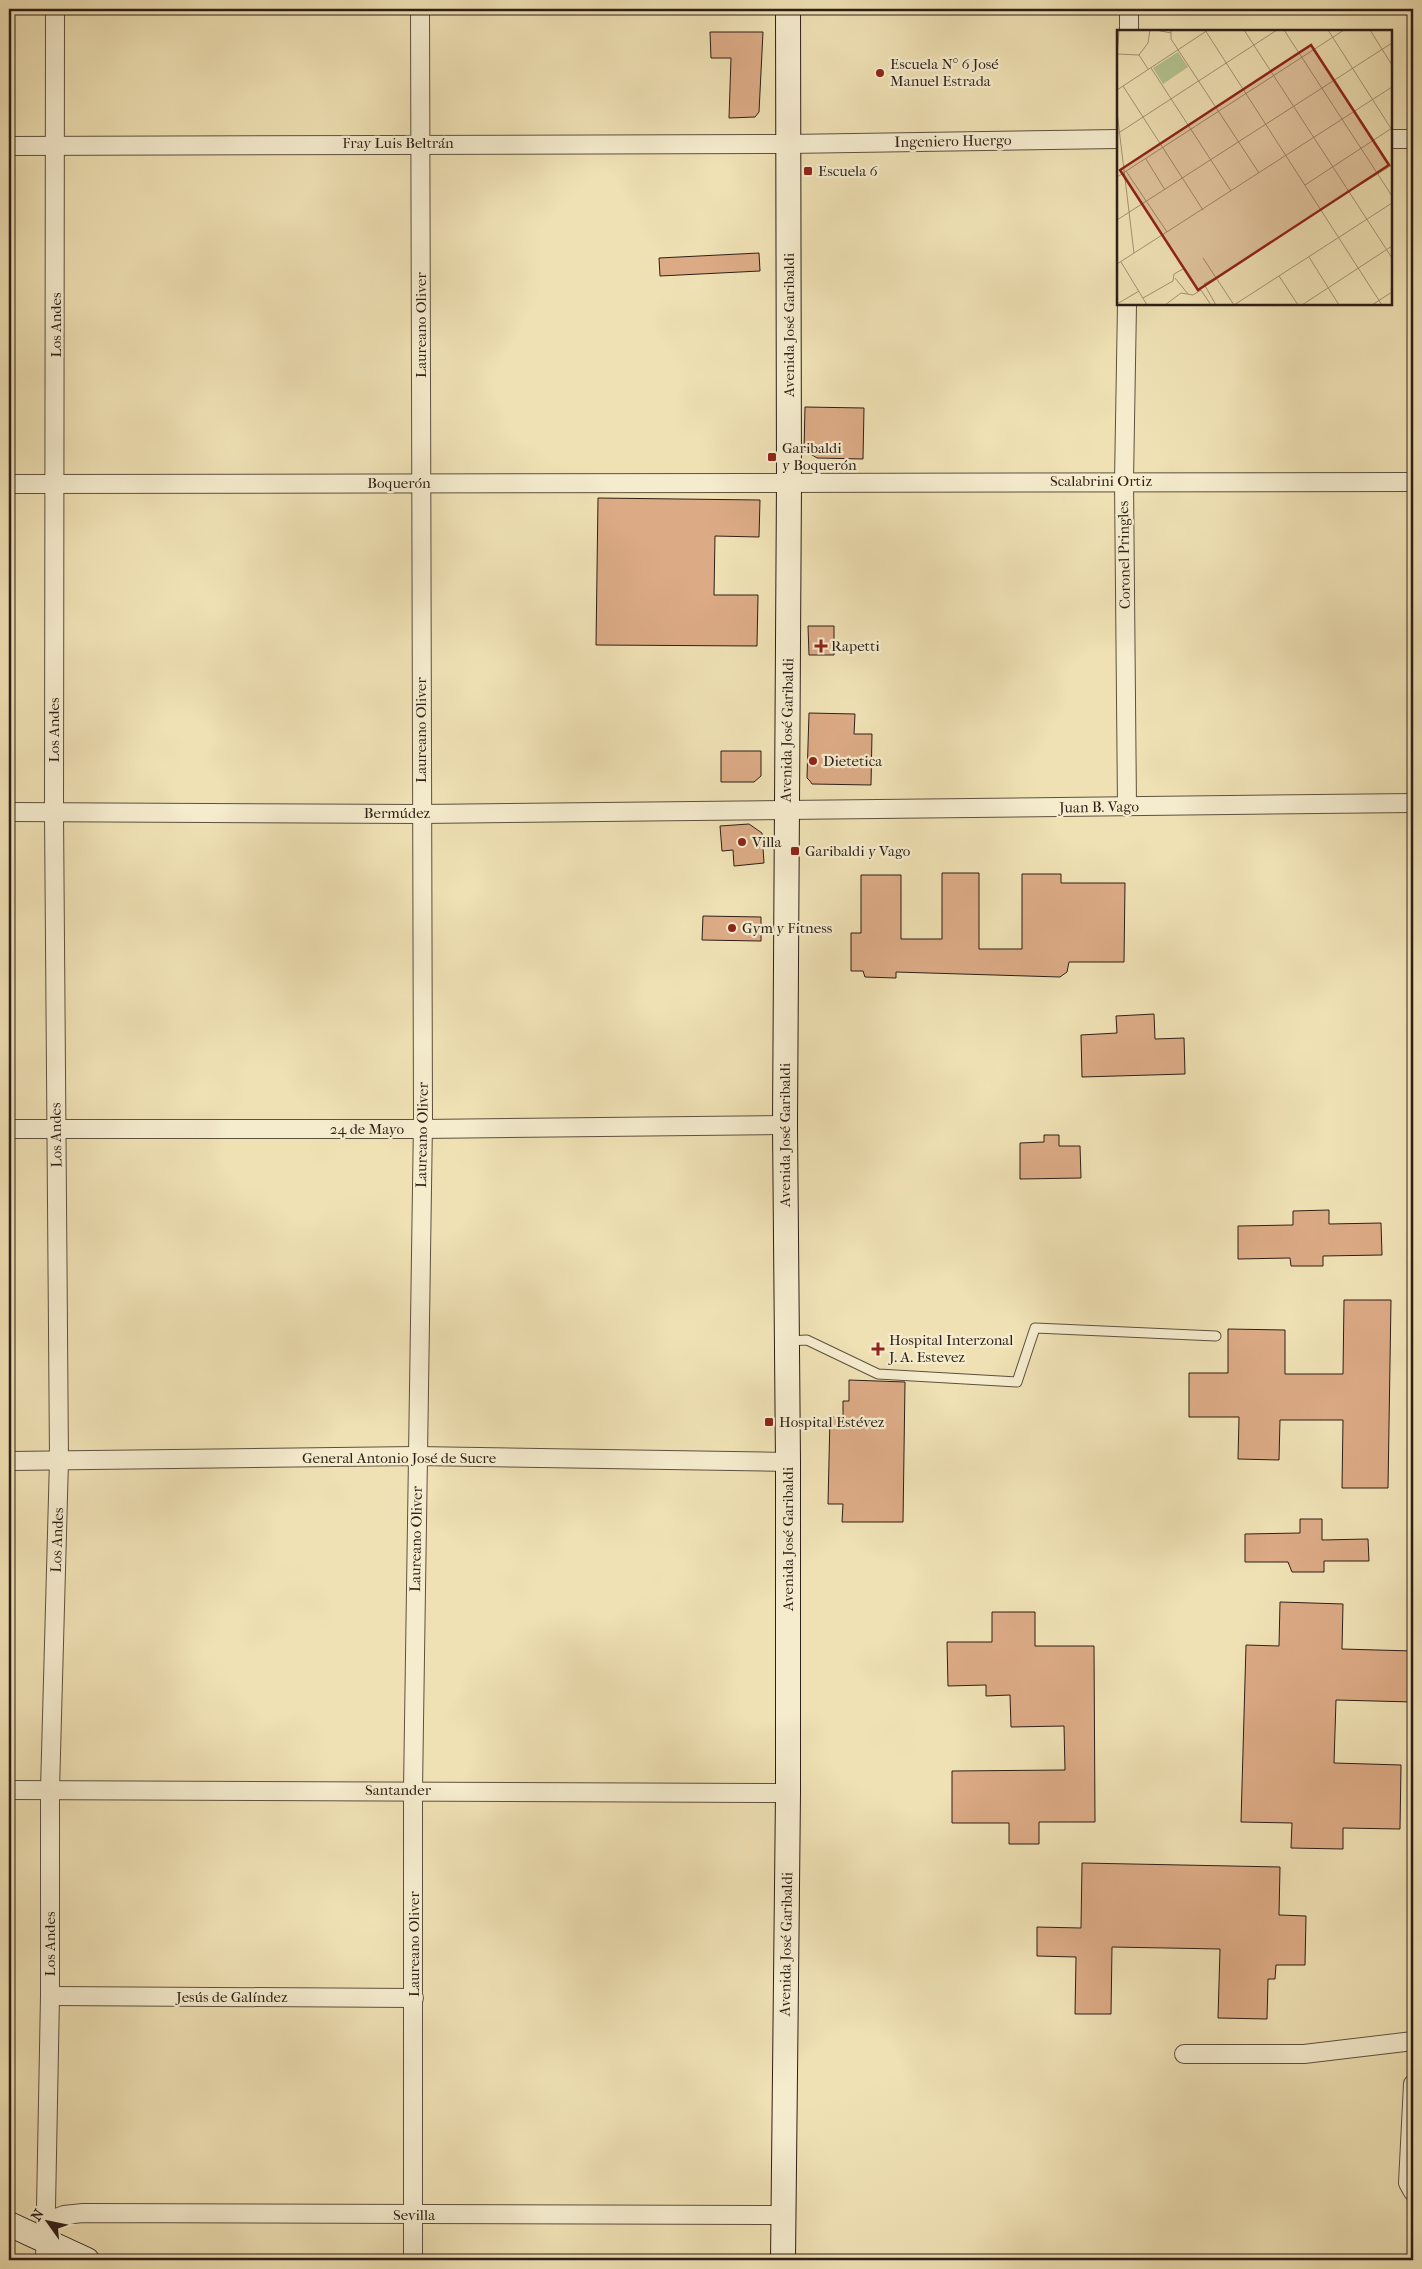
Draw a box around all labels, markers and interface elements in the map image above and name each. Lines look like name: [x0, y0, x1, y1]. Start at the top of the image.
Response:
inset map: [1117, 30, 1392, 305]
place label: Escuela N° 6 José Manuel Estrada: [890, 55, 999, 90]
marker: Escuela N° 6 José Manuel Estrada: [874, 67, 886, 79]
street label: Ingeniero Huergo: [894, 131, 1012, 151]
street label: Fray Luis Beltrán: [342, 134, 454, 152]
place label: Escuela 6: [818, 162, 878, 180]
marker: Escuela 6: [802, 165, 814, 177]
street label: Avenida José Garibaldi: [780, 252, 798, 398]
street label: Laureano Oliver: [412, 271, 430, 378]
street label: Los Andes: [47, 292, 65, 357]
place label: Garibaldi y Boquerón: [782, 439, 857, 474]
marker: Garibaldi y Boquerón: [766, 451, 778, 463]
street label: Scalabrini Ortiz: [1050, 472, 1152, 490]
street label: Boquerón: [367, 474, 431, 492]
street label: Coronel Pringles: [1114, 500, 1134, 609]
place label: Rapetti: [831, 637, 880, 655]
marker: Rapetti: [815, 640, 827, 652]
street label: Avenida José Garibaldi: [777, 657, 797, 803]
street label: Laureano Oliver: [412, 676, 430, 783]
street label: Los Andes: [45, 697, 63, 762]
place label: Dietetica: [823, 752, 883, 770]
marker: Dietetica: [807, 755, 819, 767]
street label: Juan B. Vago: [1058, 797, 1139, 817]
street label: Bermúdez: [364, 804, 431, 822]
place label: Villa: [751, 833, 782, 851]
marker: Villa: [736, 836, 748, 848]
place label: Garibaldi y Vago: [805, 842, 911, 860]
marker: Garibaldi y Vago: [789, 845, 801, 857]
place label: Gym y Fitness: [742, 919, 833, 937]
marker: Gym y Fitness: [726, 922, 738, 934]
street label: Avenida José Garibaldi: [776, 1062, 794, 1208]
street label: Laureano Oliver: [412, 1081, 432, 1188]
street label: Los Andes: [46, 1102, 66, 1168]
street label: 24 de Mayo: [330, 1120, 405, 1138]
place label: Hospital Interzonal J. A. Estevez: [888, 1331, 1013, 1366]
marker: Hospital Interzonal J. A. Estevez: [871, 1342, 885, 1356]
place label: Hospital Estévez: [779, 1413, 885, 1431]
marker: Hospital Estévez: [763, 1416, 775, 1428]
street label: General Antonio José de Sucre: [302, 1449, 497, 1467]
street label: Avenida José Garibaldi: [779, 1466, 797, 1612]
street label: Laureano Oliver: [406, 1485, 426, 1592]
street label: Los Andes: [47, 1507, 67, 1573]
street label: Santander: [365, 1781, 432, 1799]
street label: Avenida José Garibaldi: [776, 1871, 796, 2017]
street label: Laureano Oliver: [405, 1890, 423, 1997]
street label: Los Andes: [41, 1911, 59, 1976]
street label: Jesús de Galíndez: [175, 1988, 288, 2006]
north arrow: [22, 2196, 72, 2246]
text: N: [27, 2206, 48, 2224]
street label: Sevilla: [393, 2206, 436, 2224]

